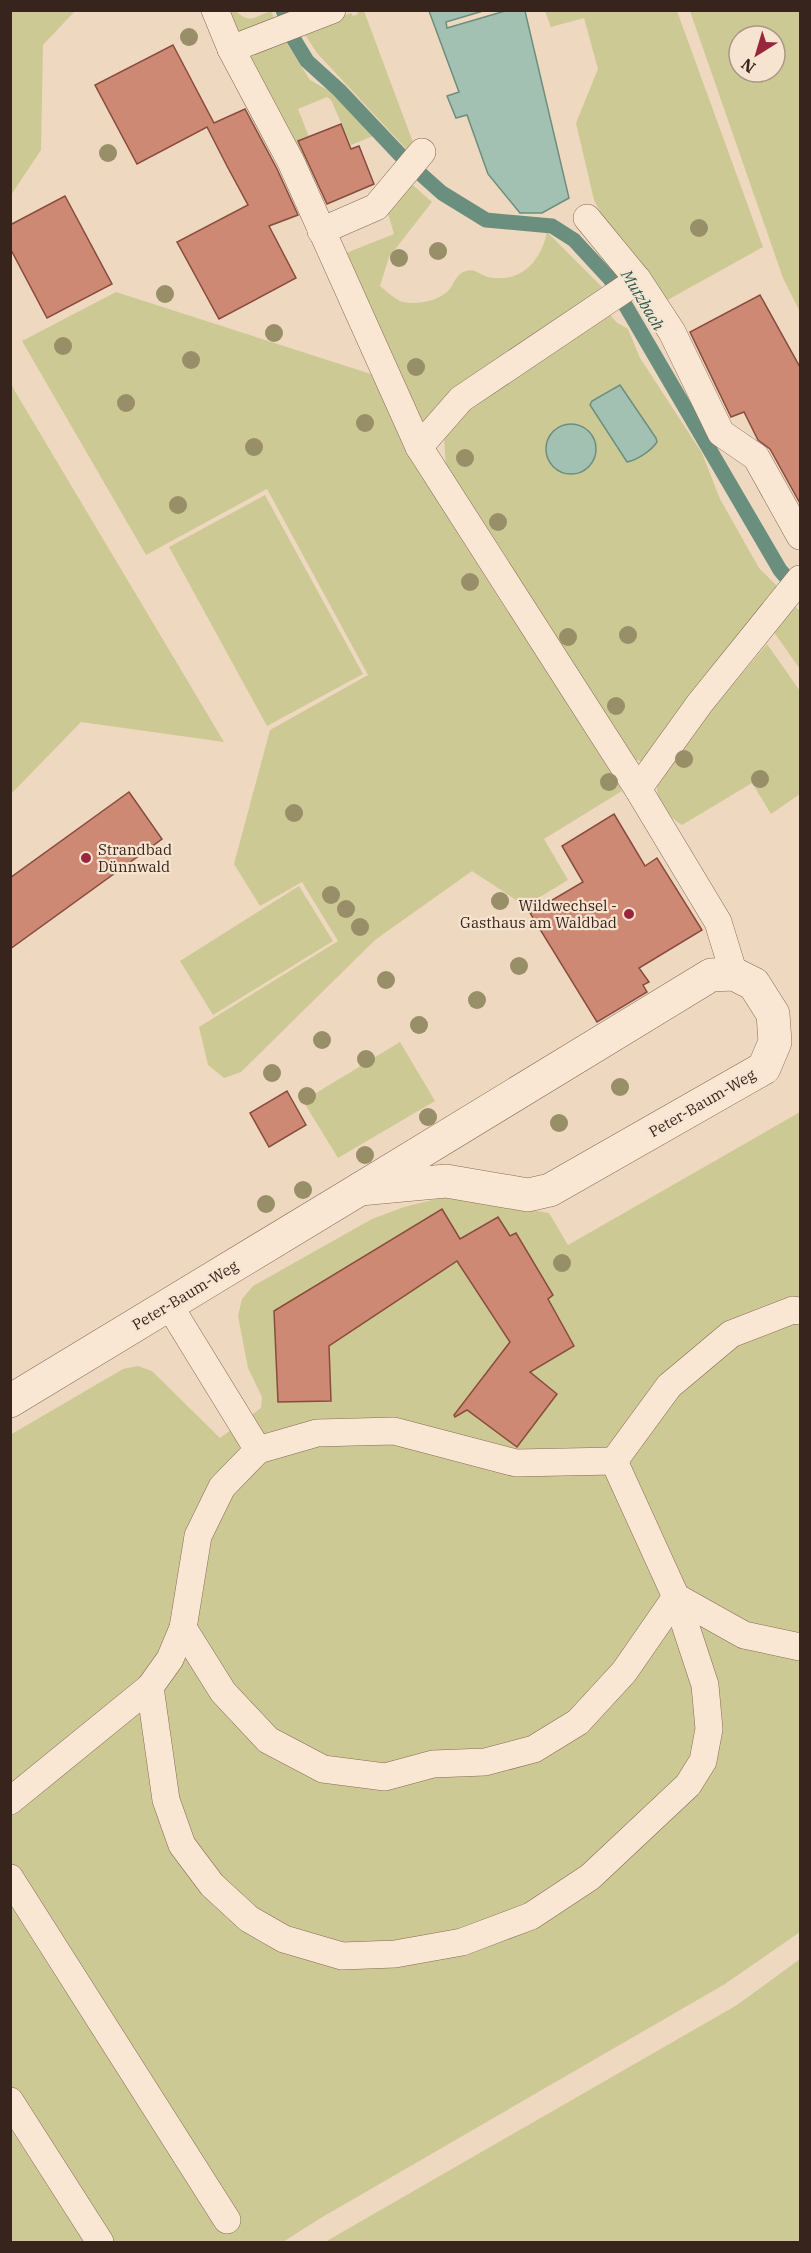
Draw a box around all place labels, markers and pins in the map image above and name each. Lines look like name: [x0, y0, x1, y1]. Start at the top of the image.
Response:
place label: Strandbad Dünnwald: [98, 840, 172, 876]
marker: Strandbad Dünnwald: [79, 851, 93, 865]
place label: Wildwechsel - Gasthaus am Waldbad: [460, 896, 617, 932]
marker: Wildwechsel - Gasthaus am Waldbad: [622, 907, 636, 921]

